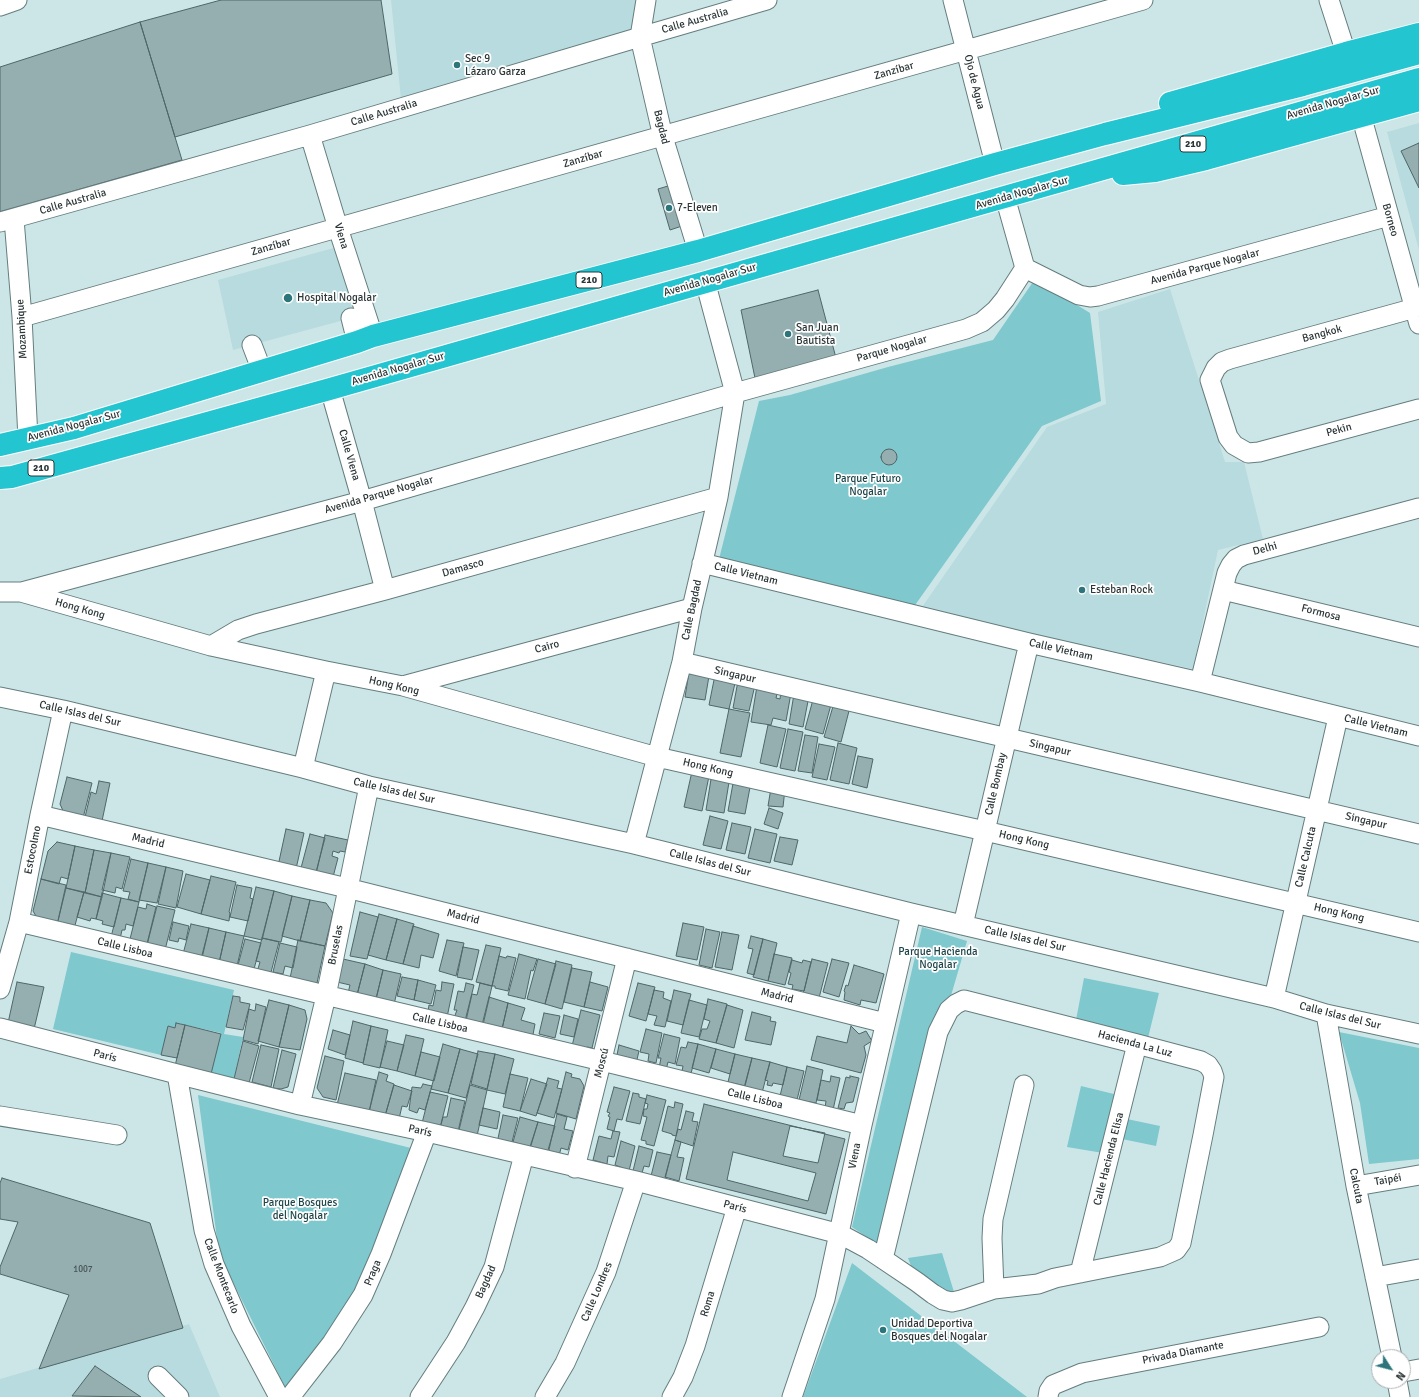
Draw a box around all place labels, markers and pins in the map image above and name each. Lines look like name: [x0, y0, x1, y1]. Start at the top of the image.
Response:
place label: Sec 9 Lázaro Garza: [465, 52, 526, 78]
marker: Sec 9 Lázaro Garza: [452, 60, 462, 70]
place label: 7-Eleven: [677, 201, 718, 215]
marker: 7-Eleven: [664, 203, 674, 213]
place label: Hospital Nogalar: [297, 291, 376, 305]
marker: Hospital Nogalar: [282, 292, 294, 304]
place label: San Juan Bautista: [796, 321, 839, 347]
marker: San Juan Bautista: [783, 329, 793, 339]
place label: Esteban Rock: [1090, 583, 1153, 597]
marker: Esteban Rock: [1077, 585, 1087, 595]
place label: Unidad Deportiva Bosques del Nogalar: [891, 1317, 987, 1343]
marker: Unidad Deportiva Bosques del Nogalar: [878, 1325, 888, 1335]

